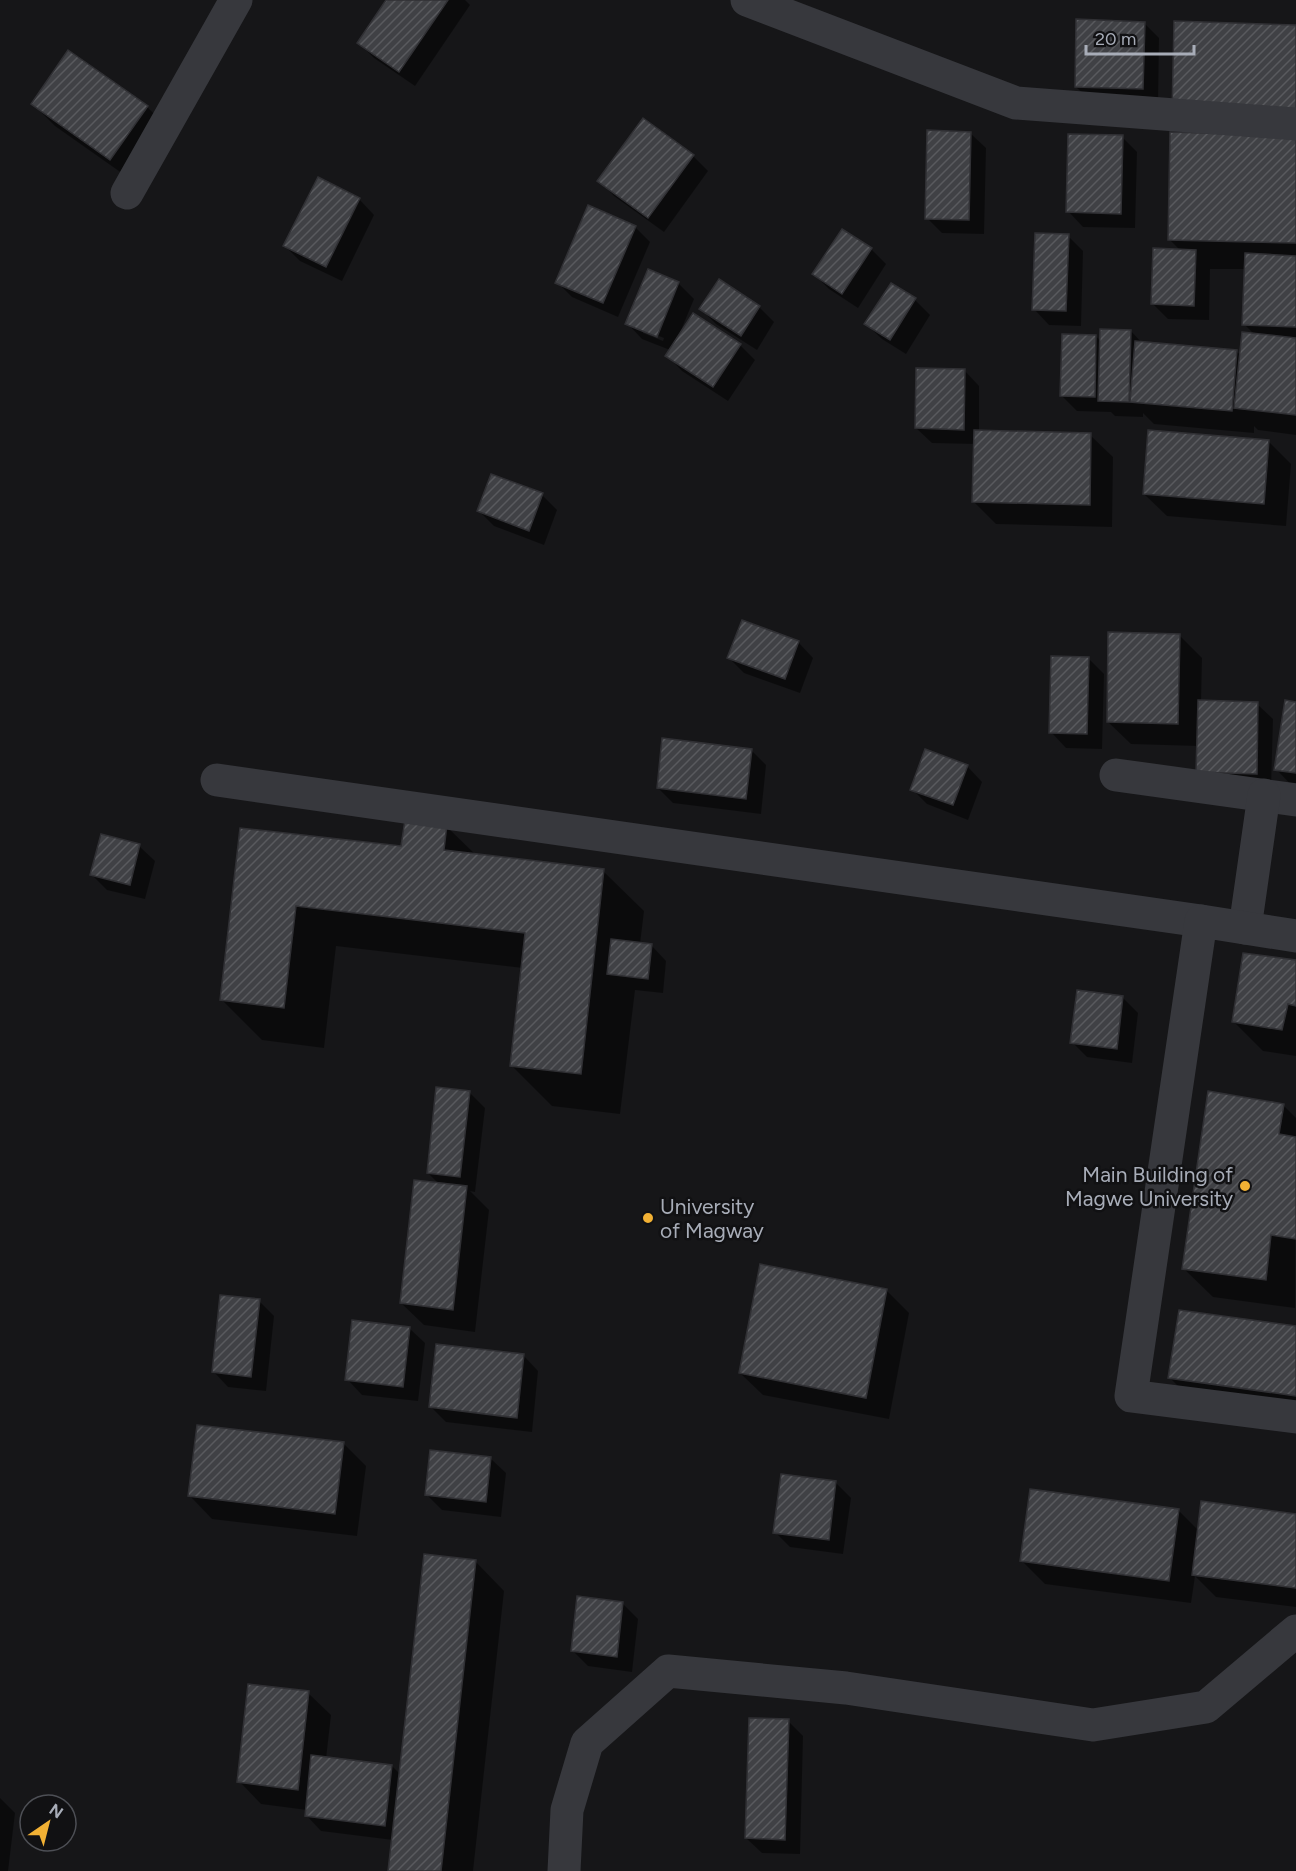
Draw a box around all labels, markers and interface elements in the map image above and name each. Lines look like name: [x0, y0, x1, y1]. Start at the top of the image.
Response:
scale bar: [1086, 18, 1194, 56]
text: 20 m: [1095, 28, 1136, 50]
place label: Main Building of Magwe University: [1065, 1162, 1233, 1211]
marker: Main Building of Magwe University: [1238, 1179, 1252, 1193]
place label: University of Magway: [660, 1194, 764, 1243]
marker: University of Magway: [641, 1211, 655, 1225]
north arrow: [18, 1793, 78, 1853]
text: N: [46, 1800, 67, 1822]

